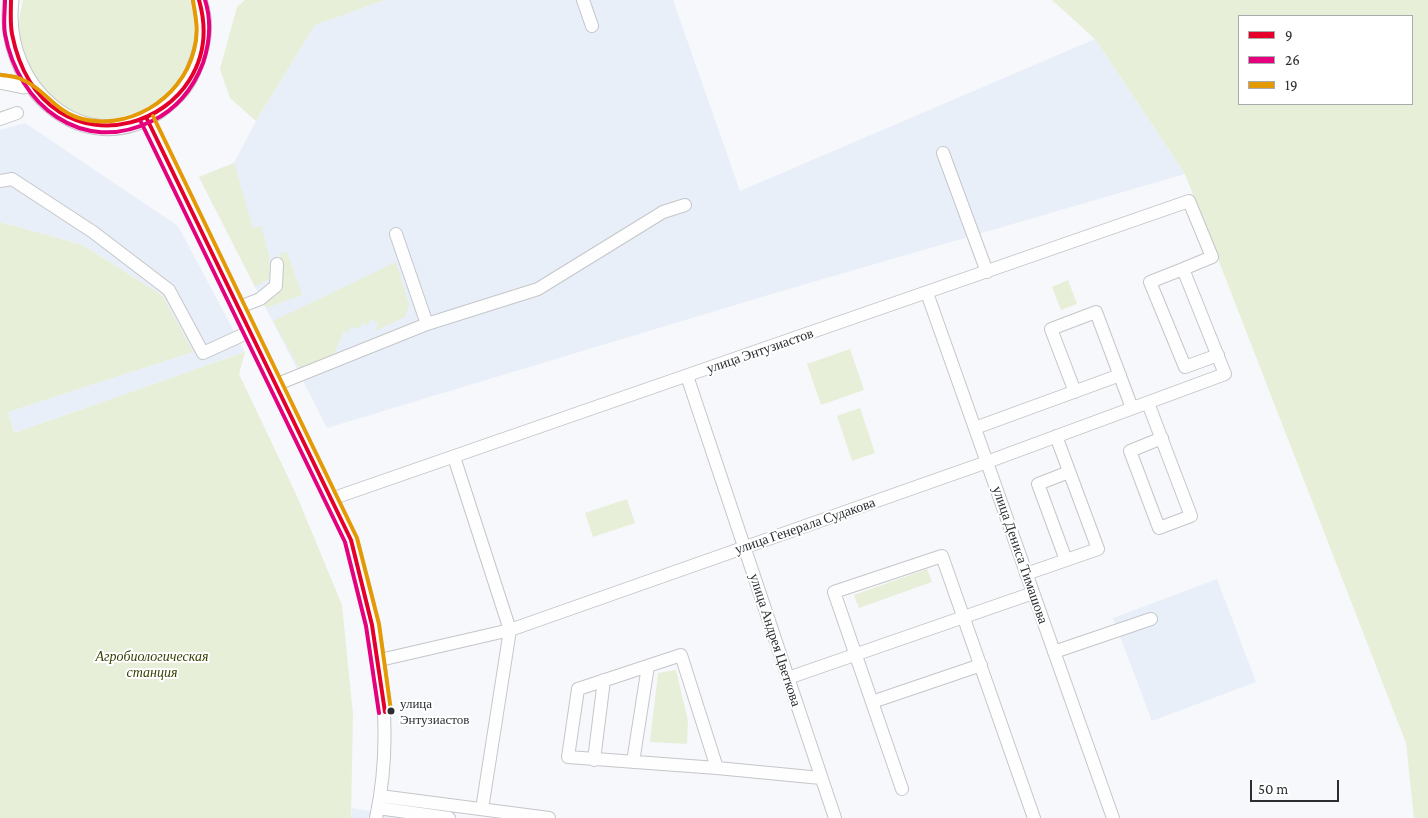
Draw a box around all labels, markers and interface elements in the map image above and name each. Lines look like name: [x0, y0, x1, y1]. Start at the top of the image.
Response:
legend: [1238, 15, 1413, 105]
text: 9: [1285, 27, 1293, 43]
text: 26: [1285, 52, 1300, 68]
text: 19: [1285, 77, 1298, 93]
street label: улица Энтузиастов: [704, 325, 816, 377]
street label: улица Дениса Тимашова: [989, 484, 1051, 626]
street label: улица Генерала Судакова: [733, 494, 877, 558]
street label: улица Андрея Цветкова: [746, 571, 804, 709]
park label: Агробиологическая станция: [96, 649, 208, 682]
place label: улица Энтузиастов: [400, 696, 469, 727]
marker: улица Энтузиастов: [386, 706, 396, 716]
scale bar: [1253, 770, 1342, 802]
text: 50 m: [1258, 781, 1288, 797]

